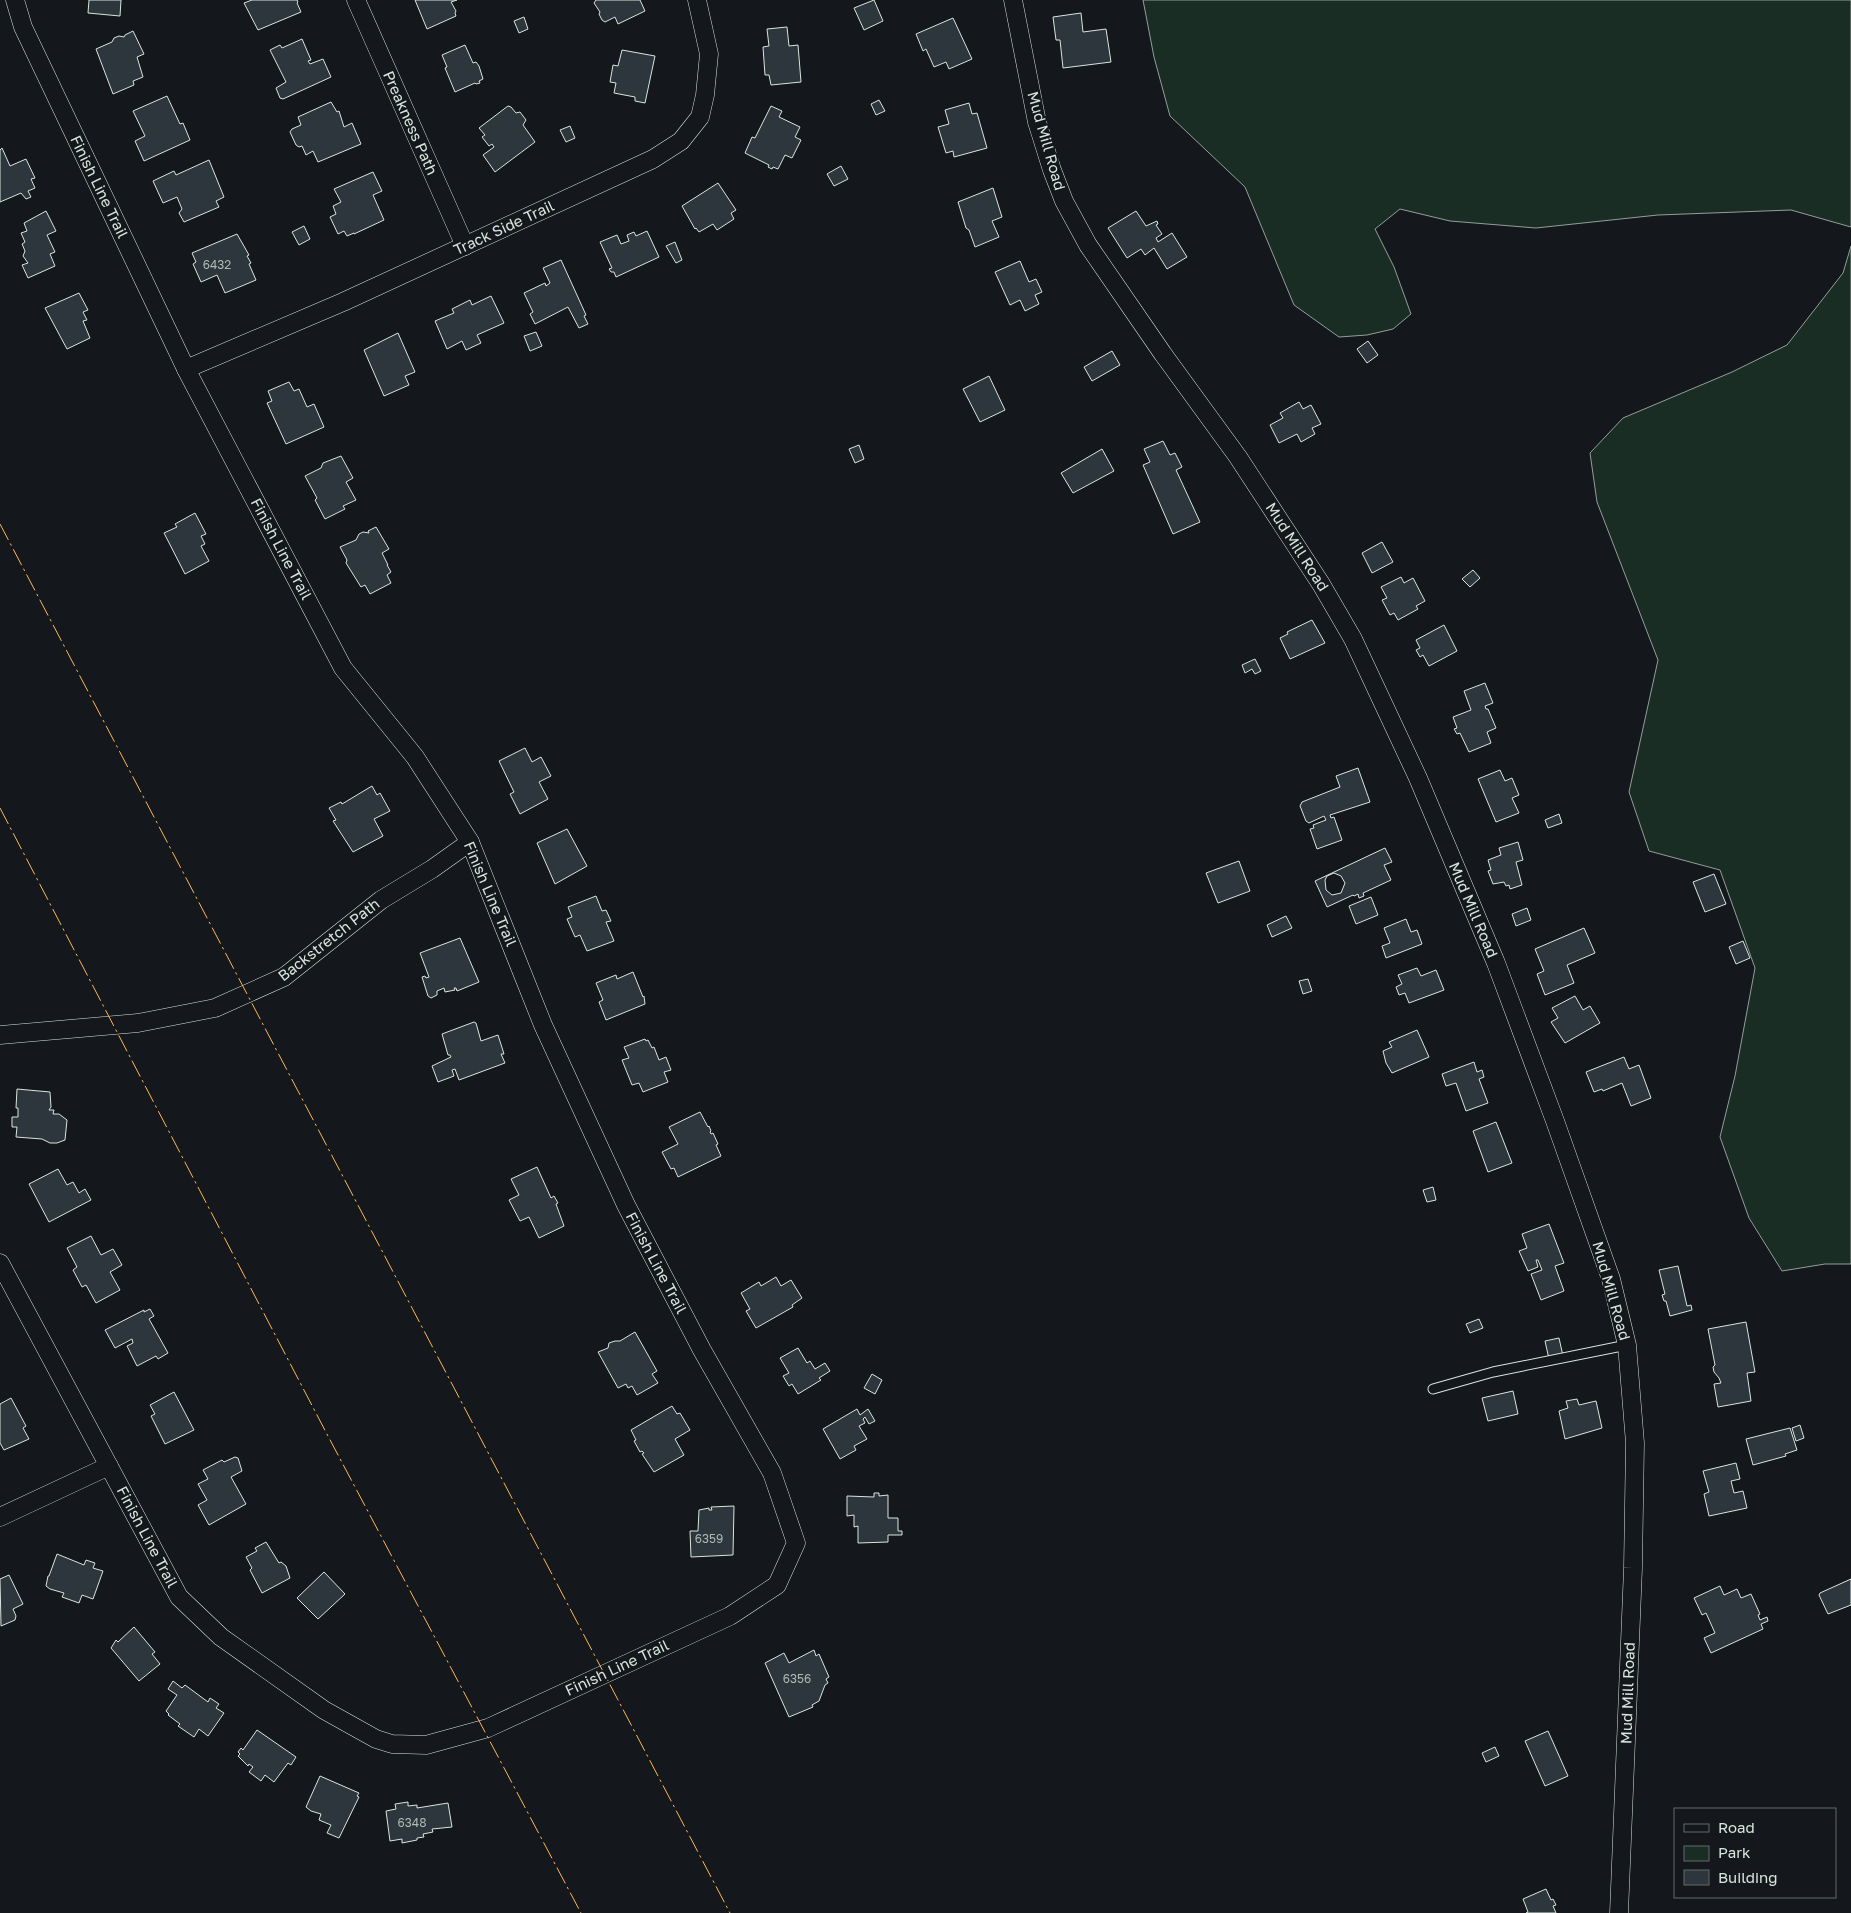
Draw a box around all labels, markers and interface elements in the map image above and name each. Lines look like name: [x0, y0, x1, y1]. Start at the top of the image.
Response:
street label: Preakness Path: [380, 68, 442, 177]
street label: Mud Mill Road: [1024, 89, 1070, 192]
street label: Finish Line Trail: [67, 132, 133, 241]
street label: Track Side Trail: [450, 196, 557, 258]
house number: 6432: [203, 257, 231, 272]
street label: Finish Line Trail: [248, 495, 316, 603]
street label: Mud Mill Road: [1263, 499, 1333, 594]
street label: Finish Line Trail: [461, 838, 521, 949]
street label: Mud Mill Road: [1446, 859, 1502, 960]
street label: Backstretch Path: [274, 894, 383, 984]
street label: Finish Line Trail: [623, 1209, 691, 1317]
street label: Mud Mill Road: [1589, 1239, 1635, 1342]
street label: Finish Line Trail: [114, 1483, 182, 1591]
house number: 6359: [695, 1531, 723, 1546]
street label: Finish Line Trail: [562, 1635, 671, 1699]
street label: Mud Mill Road: [1616, 1642, 1638, 1744]
house number: 6356: [783, 1671, 811, 1686]
legend: [1674, 1808, 1836, 1898]
house number: 6348: [398, 1815, 426, 1830]
text: Road: [1718, 1818, 1755, 1836]
text: Park: [1718, 1843, 1751, 1861]
text: Building: [1718, 1868, 1778, 1886]

